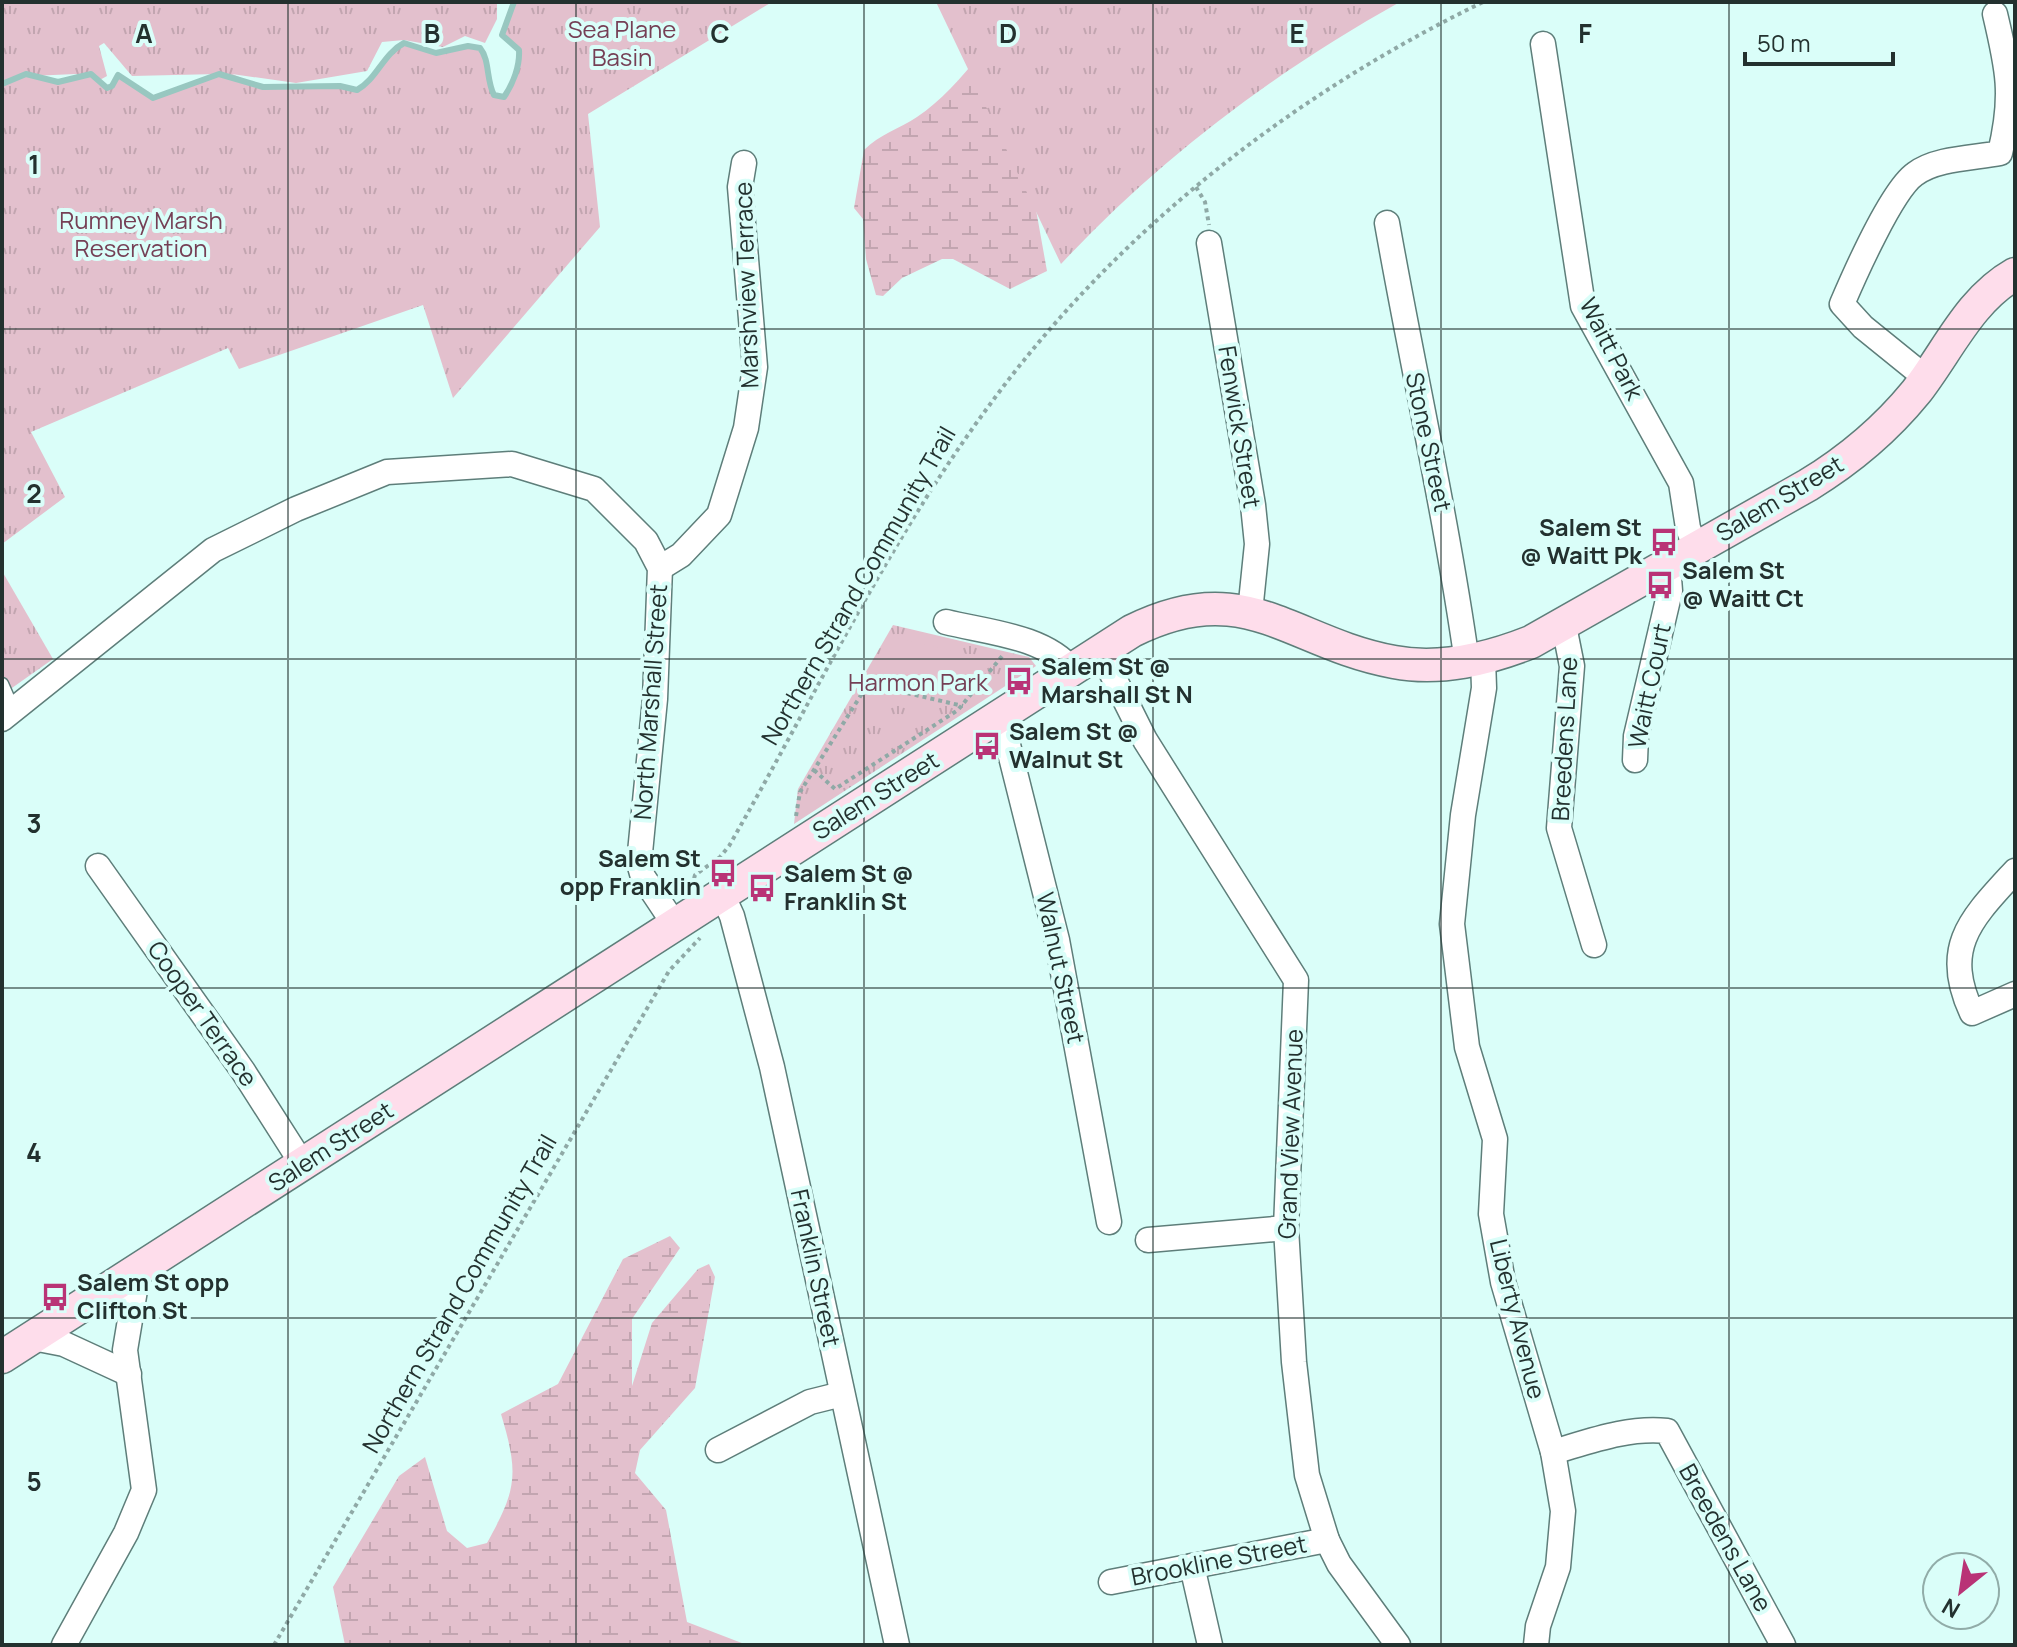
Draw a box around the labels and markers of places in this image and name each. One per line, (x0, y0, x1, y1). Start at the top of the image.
place label: Salem St @ Waitt Pk (1520, 510, 1643, 571)
bus stop icon: Salem St @ Waitt Pk (1649, 527, 1679, 557)
place label: Salem St @ Waitt Ct (1682, 553, 1804, 614)
bus stop icon: Salem St @ Waitt Ct (1645, 570, 1675, 600)
place label: Salem St @ Marshall St N (1041, 649, 1193, 710)
bus stop icon: Salem St @ Marshall St N (1004, 666, 1034, 696)
place label: Salem St @ Walnut St (1009, 714, 1139, 775)
bus stop icon: Salem St @ Walnut St (972, 731, 1002, 761)
place label: Salem St opp Franklin (560, 841, 701, 902)
place label: Salem St @ Franklin St (784, 856, 914, 917)
bus stop icon: Salem St opp Franklin (708, 858, 738, 888)
bus stop icon: Salem St @ Franklin St (747, 873, 777, 903)
place label: Salem St opp Clifton St (77, 1265, 229, 1326)
bus stop icon: Salem St opp Clifton St (40, 1282, 70, 1312)

